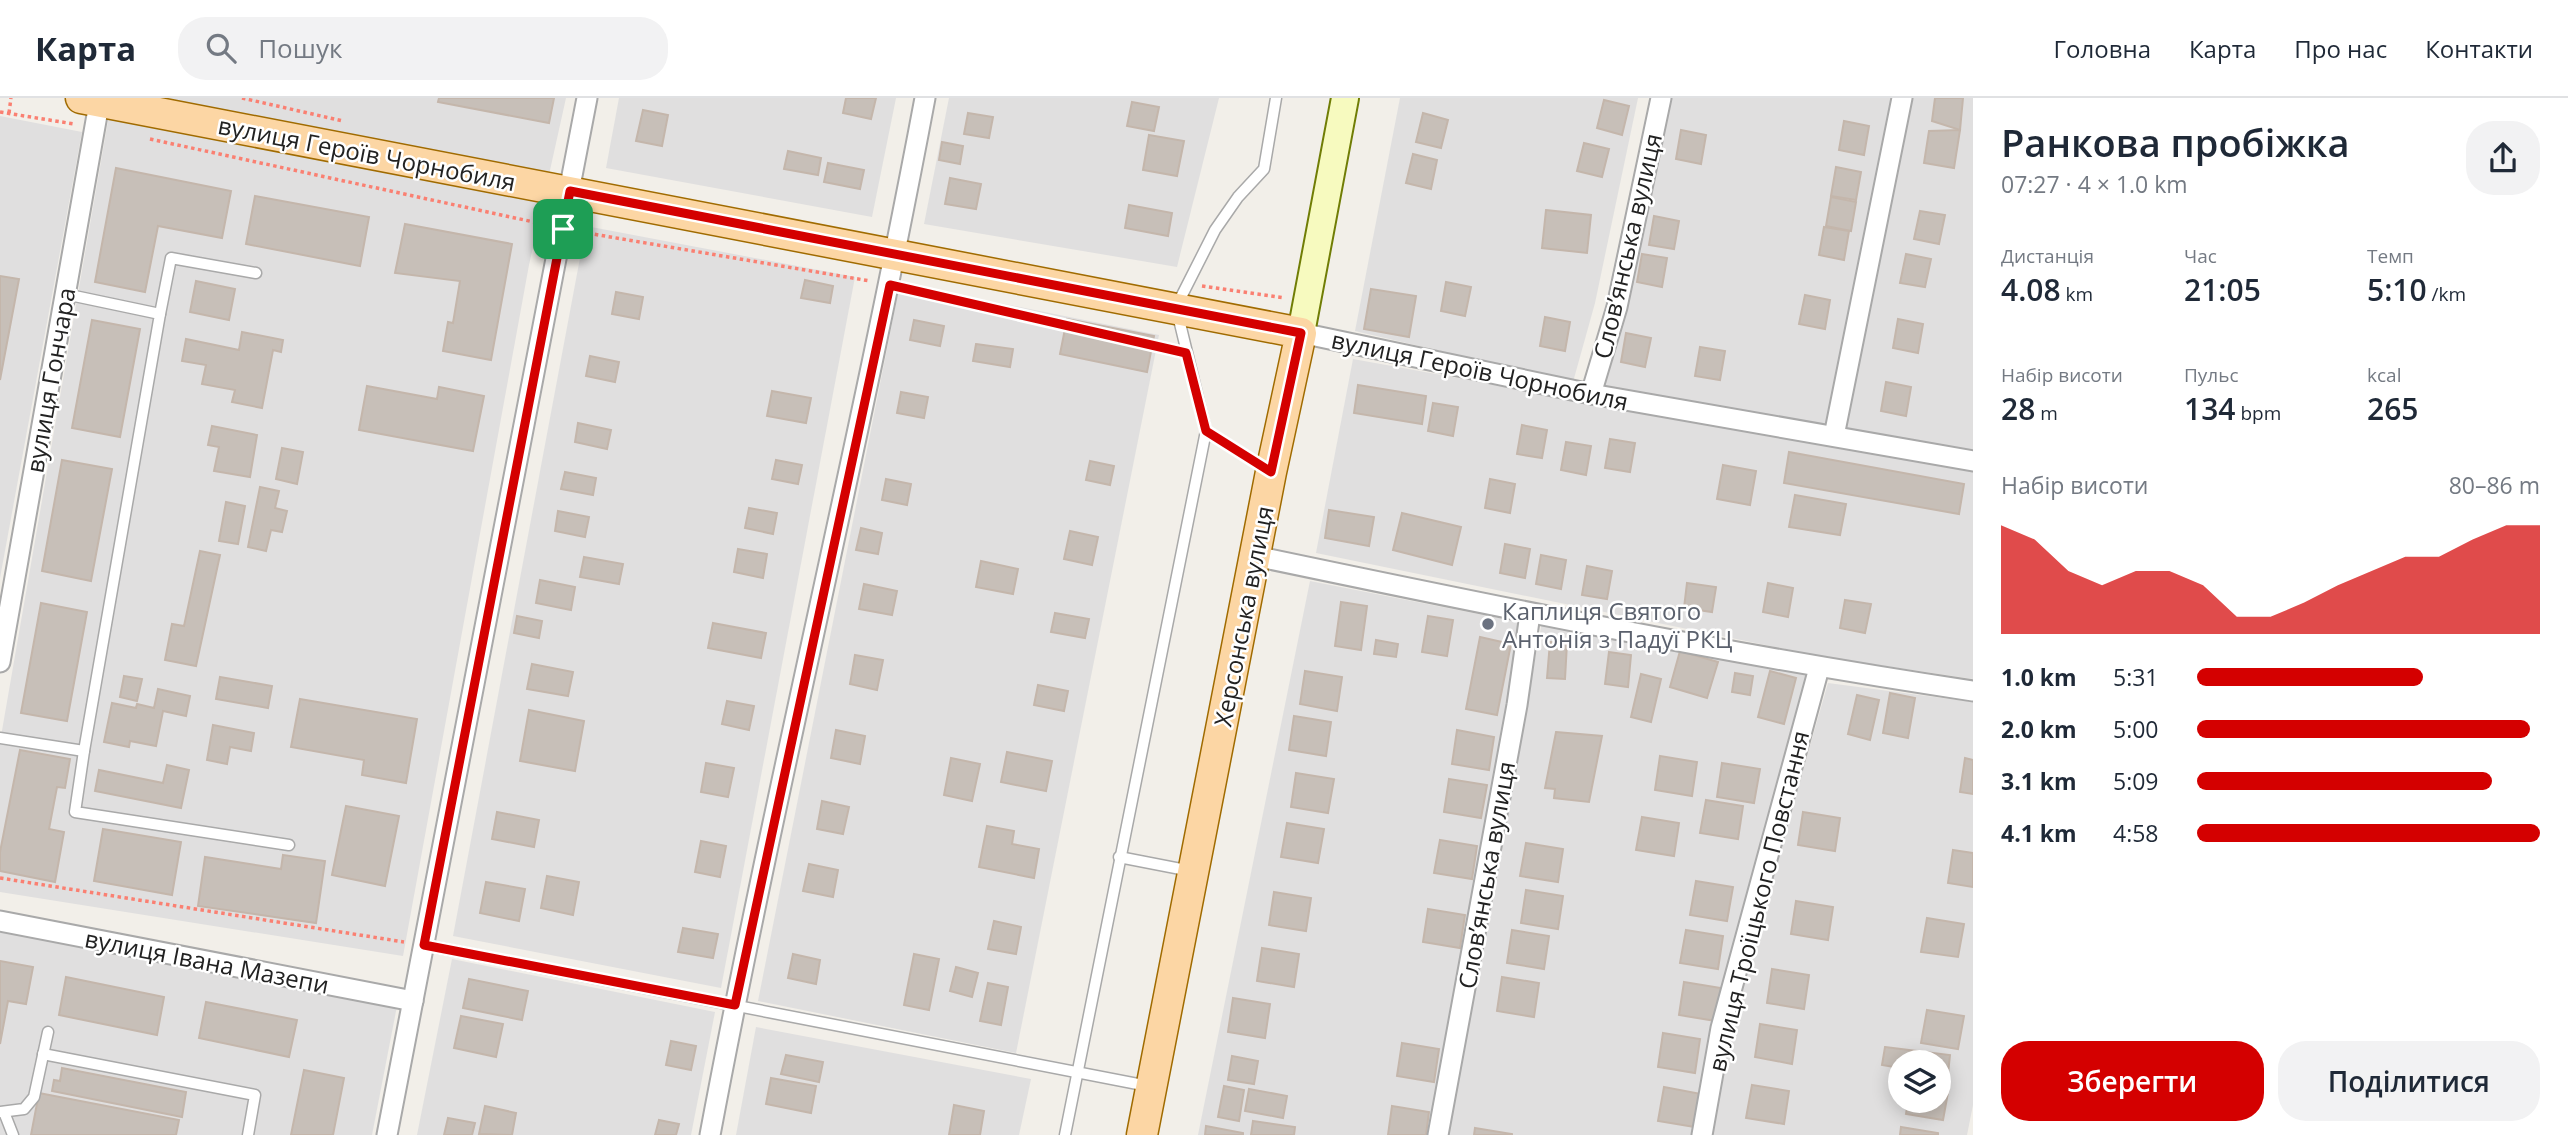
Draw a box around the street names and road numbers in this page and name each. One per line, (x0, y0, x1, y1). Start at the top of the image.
street label: вулиця Героїв Чорнобиля (215, 108, 519, 198)
street label: Словʼянська вулиця (1585, 130, 1669, 362)
street label: вулиця Гончара (17, 285, 83, 475)
street label: вулиця Героїв Чорнобиля (1329, 322, 1631, 418)
street label: Херсонська вулиця (1205, 503, 1281, 729)
street label: вулиця Троїцького Повстання (1700, 727, 1816, 1075)
street label: Словʼянська вулиця (1450, 759, 1522, 991)
street label: вулиця Івана Мазепи (82, 921, 332, 1001)

